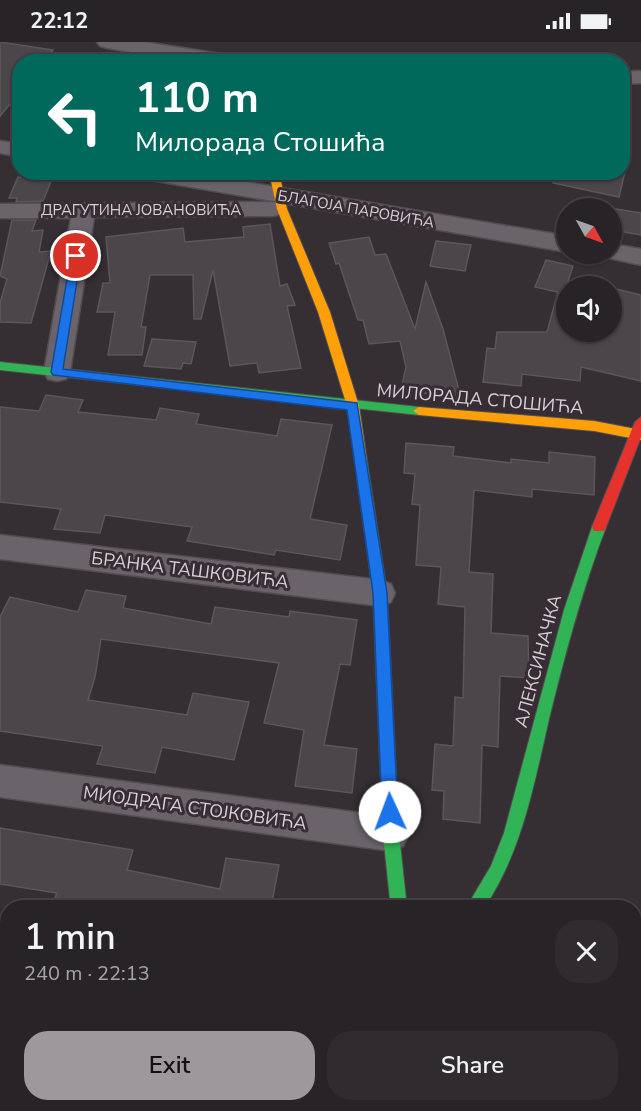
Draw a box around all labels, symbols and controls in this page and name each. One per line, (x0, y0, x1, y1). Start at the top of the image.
text: 22:12 (30, 6, 88, 36)
text: 110 m (135, 70, 259, 127)
icon: left (36, 78, 114, 156)
text: Милорада Стошића (135, 124, 386, 161)
street label: БЛАГОЈА ПАРОВИЋА (276, 185, 436, 233)
north arrow (556, 198, 622, 264)
map controls (556, 198, 622, 342)
street label: ДРАГУТИНА ЈОВАНОВИЋА (41, 200, 241, 220)
pin (50, 230, 101, 281)
icon: arrive (59, 239, 92, 272)
button: sound (556, 276, 622, 342)
street label: МИЛОРАДА СТОШИЋА (376, 378, 584, 420)
street label: БРАНКА ТАШКОВИЋА (90, 546, 290, 594)
street label: АЛЕКСИНАЧКА (509, 592, 567, 730)
street label: МИОДРАГА СТОЈКОВИЋА (82, 780, 308, 836)
position arrow (358, 780, 422, 844)
text: 1 min (24, 913, 116, 962)
button: close (555, 920, 618, 983)
text: 240 m · 22:13 (24, 960, 150, 987)
button: Exit (24, 1031, 315, 1100)
button: Share (327, 1031, 618, 1100)

